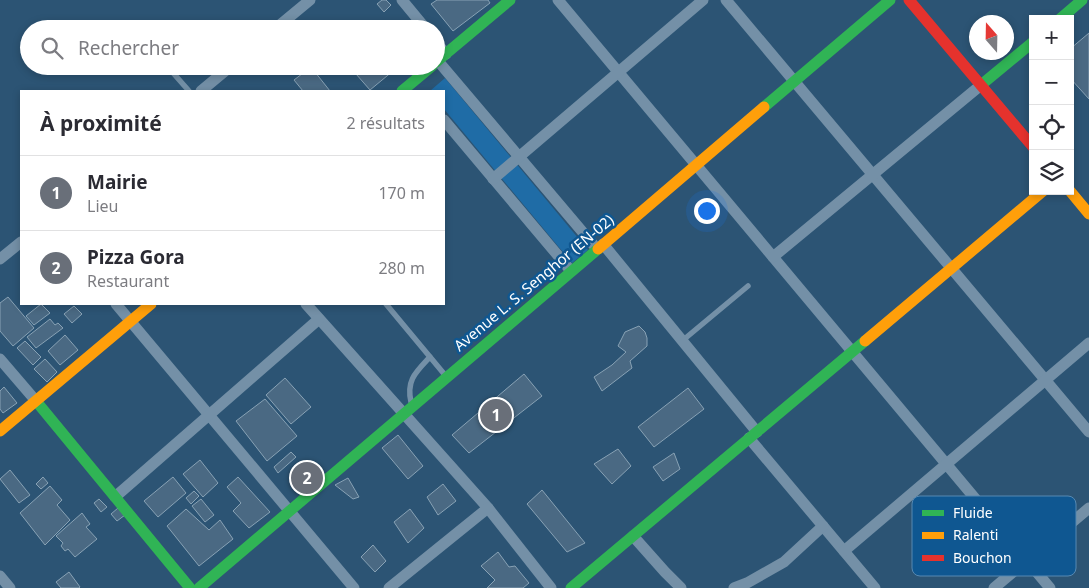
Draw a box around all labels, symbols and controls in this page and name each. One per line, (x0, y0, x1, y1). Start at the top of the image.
north arrow (969, 15, 1014, 60)
map controls (1029, 15, 1074, 195)
button: + (1029, 15, 1074, 60)
search box (20, 20, 445, 75)
icon: search (38, 34, 66, 62)
text: Rechercher (78, 35, 179, 61)
button: − (1029, 60, 1074, 105)
button: locate (1029, 105, 1074, 150)
text: À proximité (40, 109, 162, 137)
text: 2 résultats (347, 112, 425, 134)
button: layers (1029, 150, 1074, 195)
text: Mairie (87, 169, 148, 195)
text: 1 (51, 182, 61, 204)
text: 170 m (378, 182, 425, 204)
text: Lieu (87, 195, 118, 217)
your location (694, 198, 720, 224)
street label: Avenue L. S. Senghor (EN-02) (449, 209, 617, 355)
text: Pizza Gora (87, 244, 185, 270)
text: 2 (51, 257, 61, 279)
text: 280 m (378, 257, 425, 279)
text: Restaurant (87, 270, 169, 292)
pin: 1 (480, 396, 512, 434)
pin: 2 (291, 459, 323, 497)
legend (912, 496, 1076, 576)
text: Fluide (953, 503, 993, 522)
text: Ralenti (953, 525, 998, 544)
text: Bouchon (953, 548, 1012, 567)

